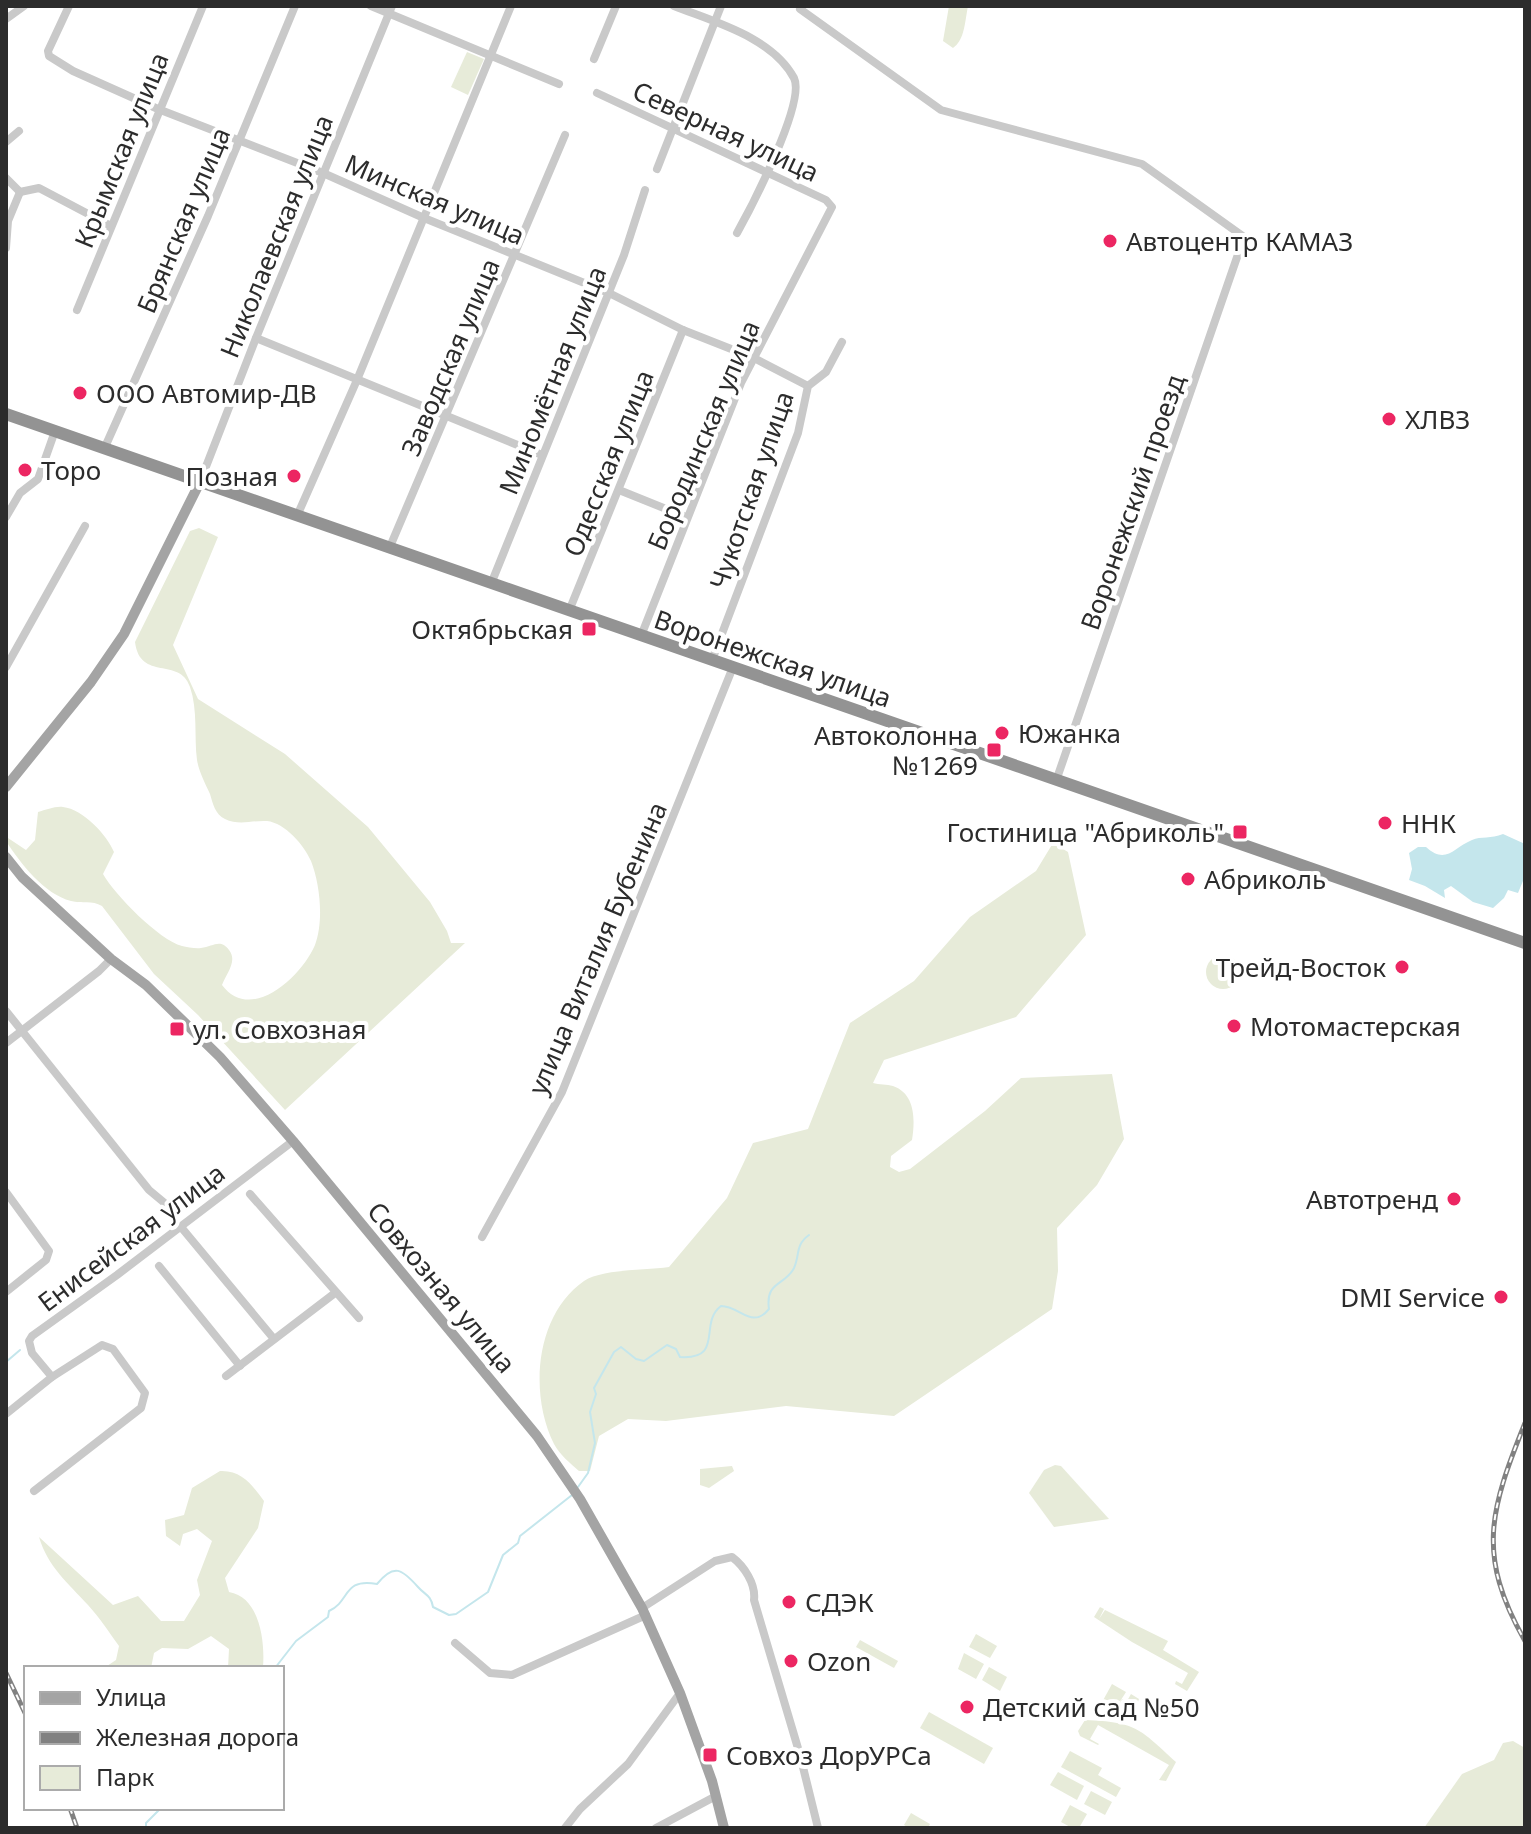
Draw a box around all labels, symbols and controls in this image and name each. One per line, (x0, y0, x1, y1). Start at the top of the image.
street label: Крымская улица (65, 47, 177, 253)
street label: Северная улица (627, 72, 825, 190)
street label: Николаевская улица (211, 109, 341, 363)
street label: Брянская улица (128, 122, 238, 318)
street label: Минская улица (340, 145, 530, 253)
place label: Автоцентр КАМАЗ (1126, 223, 1353, 259)
marker: Автоцентр КАМАЗ (1101, 232, 1119, 250)
street label: Заводская улица (392, 253, 508, 461)
street label: Миномётная улица (490, 261, 614, 499)
street label: Бородинская улица (638, 315, 768, 555)
street label: Одесская улица (554, 364, 662, 562)
street label: Воронежский проезд (1071, 369, 1193, 635)
place label: ООО Автомир-ДВ (96, 375, 317, 411)
marker: ООО Автомир-ДВ (71, 384, 89, 402)
street label: Чукотская улица (700, 386, 802, 594)
place label: ХЛВЗ (1405, 401, 1470, 437)
marker: ХЛВЗ (1380, 410, 1398, 428)
place label: Торо (41, 452, 101, 488)
place label: Позная (185, 458, 278, 494)
marker: Торо (16, 461, 34, 479)
marker: Позная (285, 467, 303, 485)
street label: Воронежская улица (650, 601, 896, 715)
place label: Октябрьская (411, 611, 573, 647)
marker: Октябрьская (580, 620, 598, 638)
place label: Южанка (1018, 715, 1121, 751)
place label: Автоколонна №1269 (814, 717, 978, 783)
marker: Южанка (993, 724, 1011, 742)
marker: Автоколонна №1269 (985, 741, 1003, 759)
street label: улица Виталия Бубенина (519, 796, 675, 1100)
place label: ННК (1401, 805, 1456, 841)
place label: Гостиница "Абриколь" (947, 814, 1224, 850)
marker: ННК (1376, 814, 1394, 832)
marker: Гостиница "Абриколь" (1231, 823, 1249, 841)
place label: Абриколь (1204, 861, 1326, 897)
marker: Абриколь (1179, 870, 1197, 888)
place label: Трейд-Восток (1216, 949, 1386, 985)
marker: Трейд-Восток (1393, 958, 1411, 976)
place label: Мотомастерская (1250, 1008, 1461, 1044)
place label: ул. Совхозная (193, 1011, 366, 1047)
marker: Мотомастерская (1225, 1017, 1243, 1035)
marker: ул. Совхозная (168, 1020, 186, 1038)
street label: Енисейская улица (30, 1155, 232, 1319)
place label: Автотренд (1306, 1181, 1438, 1217)
marker: Автотренд (1445, 1190, 1463, 1208)
street label: Совхозная улица (360, 1194, 524, 1380)
place label: DMI Service (1340, 1279, 1485, 1315)
marker: DMI Service (1492, 1288, 1510, 1306)
place label: СДЭК (805, 1584, 874, 1620)
marker: СДЭК (780, 1593, 798, 1611)
place label: Ozon (807, 1643, 871, 1679)
marker: Ozon (782, 1652, 800, 1670)
legend (24, 1666, 284, 1810)
text: Улица (96, 1680, 167, 1713)
place label: Детский сад №50 (983, 1689, 1200, 1725)
marker: Детский сад №50 (958, 1698, 976, 1716)
text: Железная дорога (96, 1720, 299, 1753)
place label: Совхоз ДорУPCа (726, 1737, 932, 1773)
marker: Совхоз ДорУPCа (701, 1746, 719, 1764)
text: Парк (96, 1760, 155, 1793)

